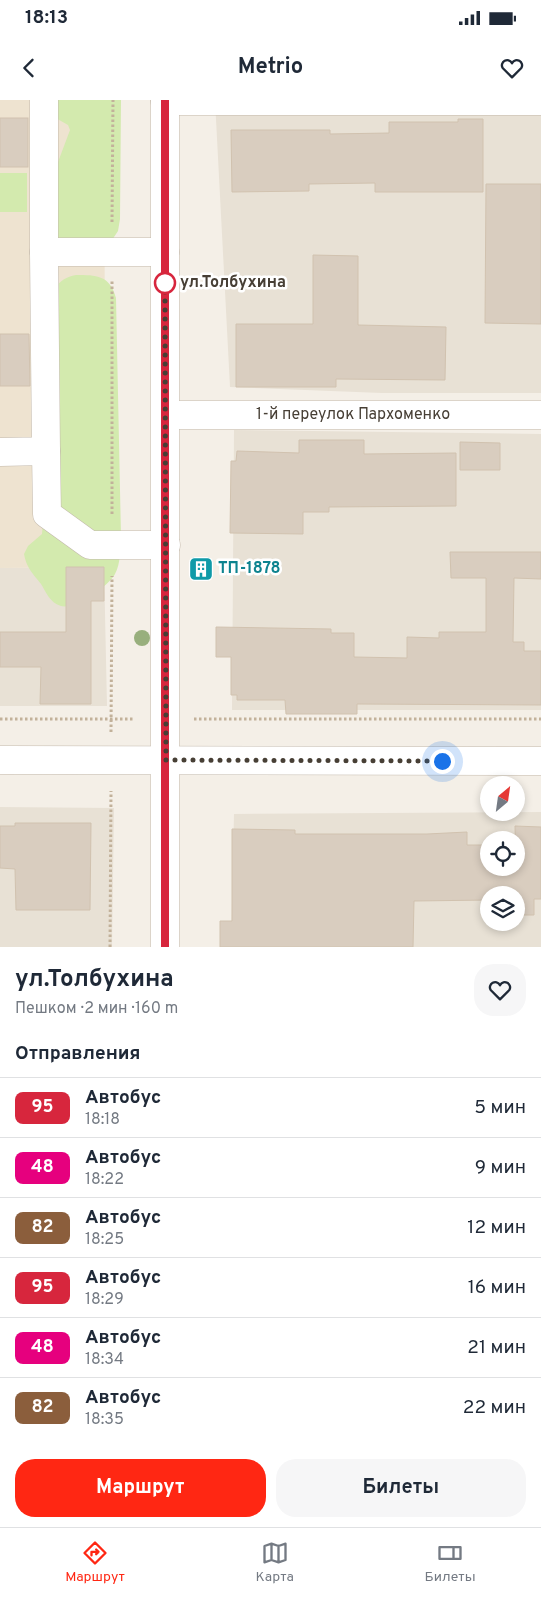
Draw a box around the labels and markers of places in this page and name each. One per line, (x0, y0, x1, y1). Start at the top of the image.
marker: ул.Толбухина (154, 272, 176, 294)
place label: ул.Толбухина (180, 273, 286, 293)
building icon: ТП-1878 (188, 556, 214, 582)
place label: ТП-1878 (218, 559, 281, 579)

